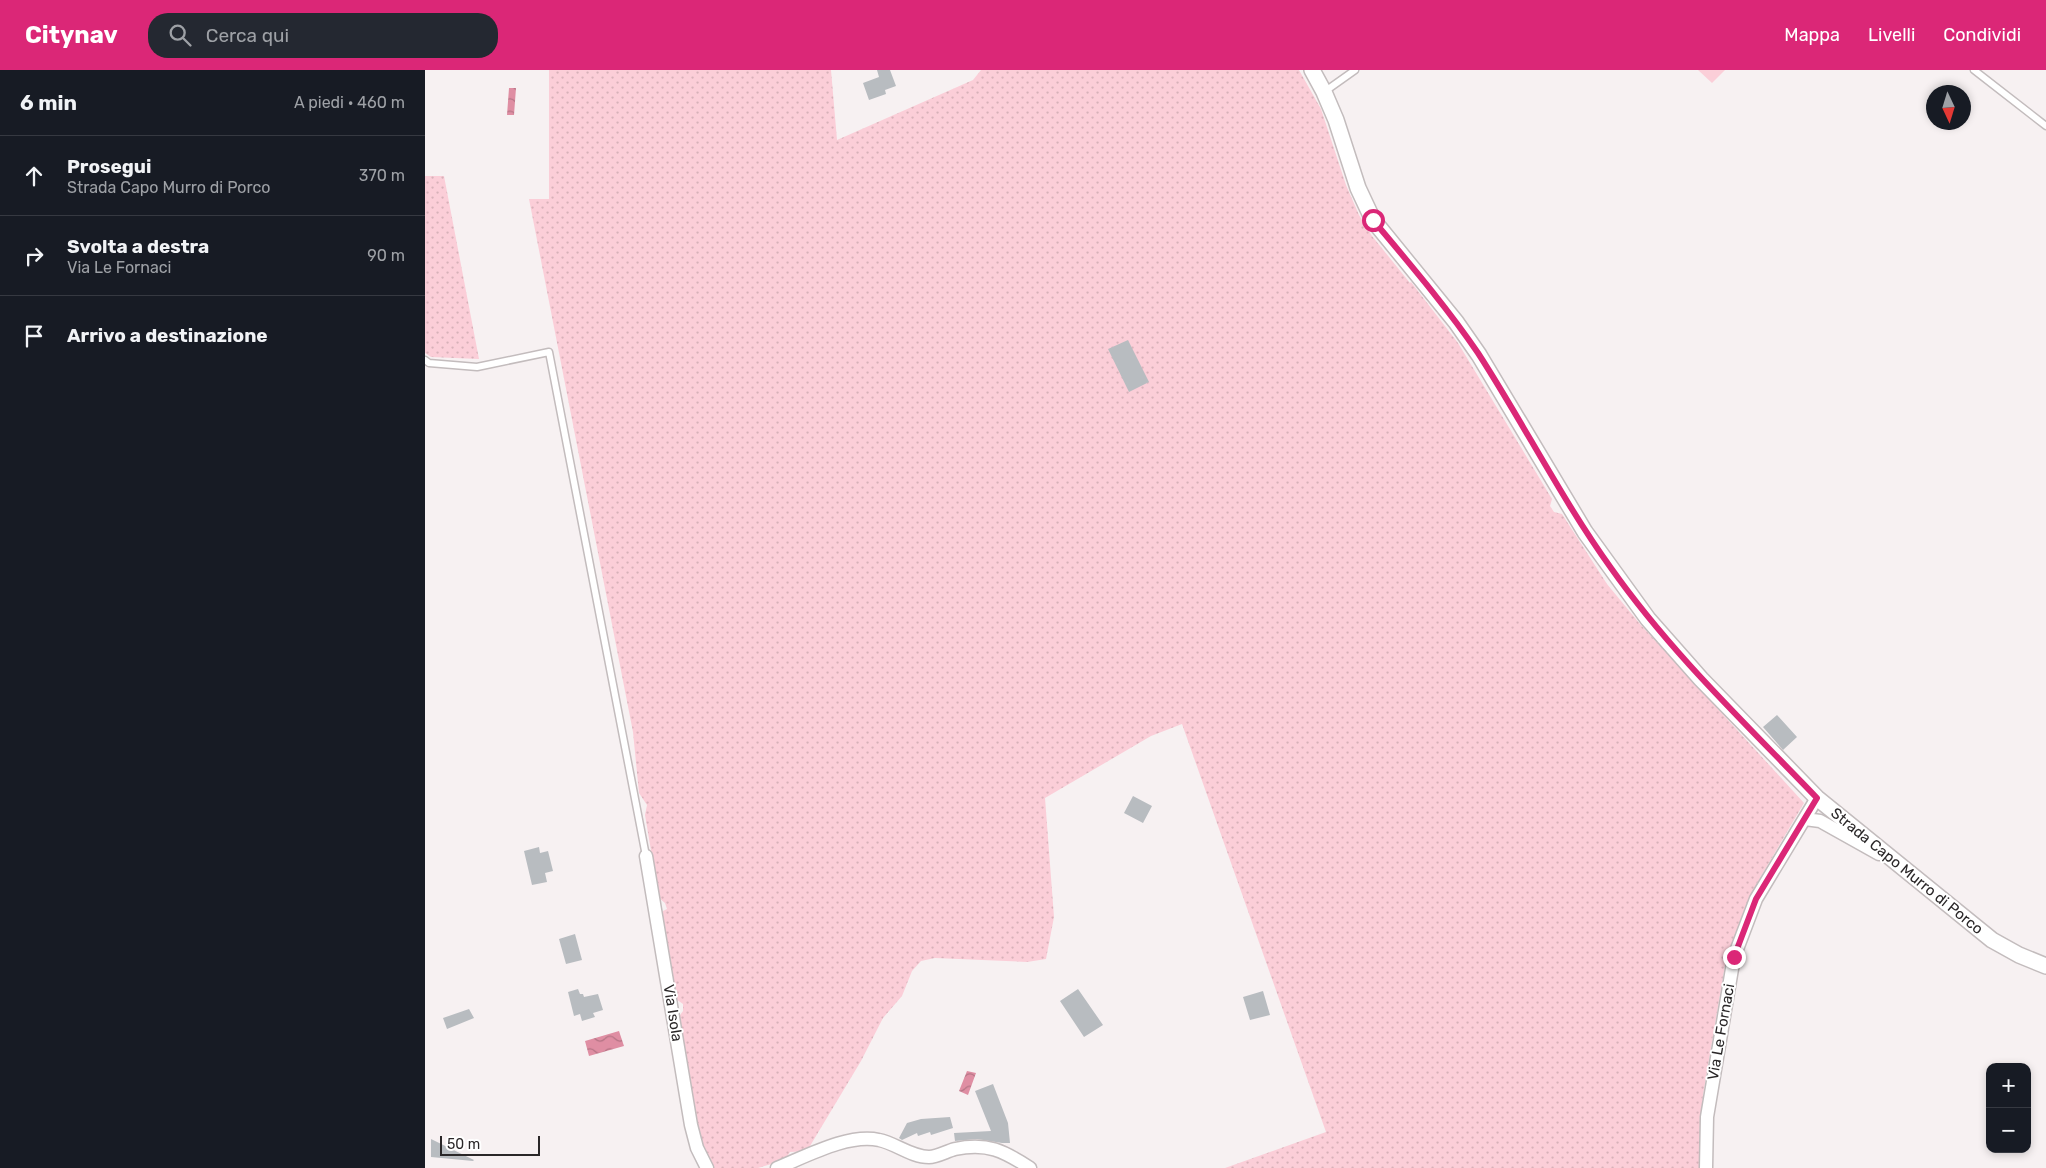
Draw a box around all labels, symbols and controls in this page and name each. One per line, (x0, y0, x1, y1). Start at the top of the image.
search box (148, 13, 498, 58)
text: Citynav (25, 21, 118, 49)
icon: search (166, 21, 194, 49)
text: Cerca qui (206, 24, 289, 47)
text: Mappa (1784, 24, 1840, 46)
text: Livelli (1868, 24, 1915, 46)
text: Condividi (1943, 24, 2021, 46)
north arrow (1926, 85, 1971, 130)
text: 6 min (20, 90, 77, 115)
text: A piedi · 460 m (294, 93, 405, 112)
text: Prosegui (67, 155, 151, 178)
icon: ahead (20, 162, 48, 190)
text: 370 m (359, 166, 405, 185)
text: Strada Capo Murro di Porco (67, 178, 270, 197)
route start (1362, 209, 1385, 232)
text: Svolta a destra (67, 235, 209, 258)
icon: right (20, 242, 48, 270)
text: 90 m (367, 246, 405, 265)
text: Via Le Fornaci (67, 258, 171, 277)
icon: arrive (20, 322, 48, 350)
text: Arrivo a destinazione (67, 324, 268, 347)
street label: Strada Capo Murro di Porco (1827, 804, 1987, 938)
route end (1723, 946, 1746, 969)
street label: Via Le Fornaci (1704, 982, 1738, 1082)
street label: Via Isola (660, 983, 686, 1043)
map controls (1986, 1063, 2031, 1153)
button: + (1986, 1063, 2031, 1108)
button: − (1986, 1108, 2031, 1153)
scale bar (440, 1133, 540, 1156)
text: 50 m (447, 1136, 480, 1153)

